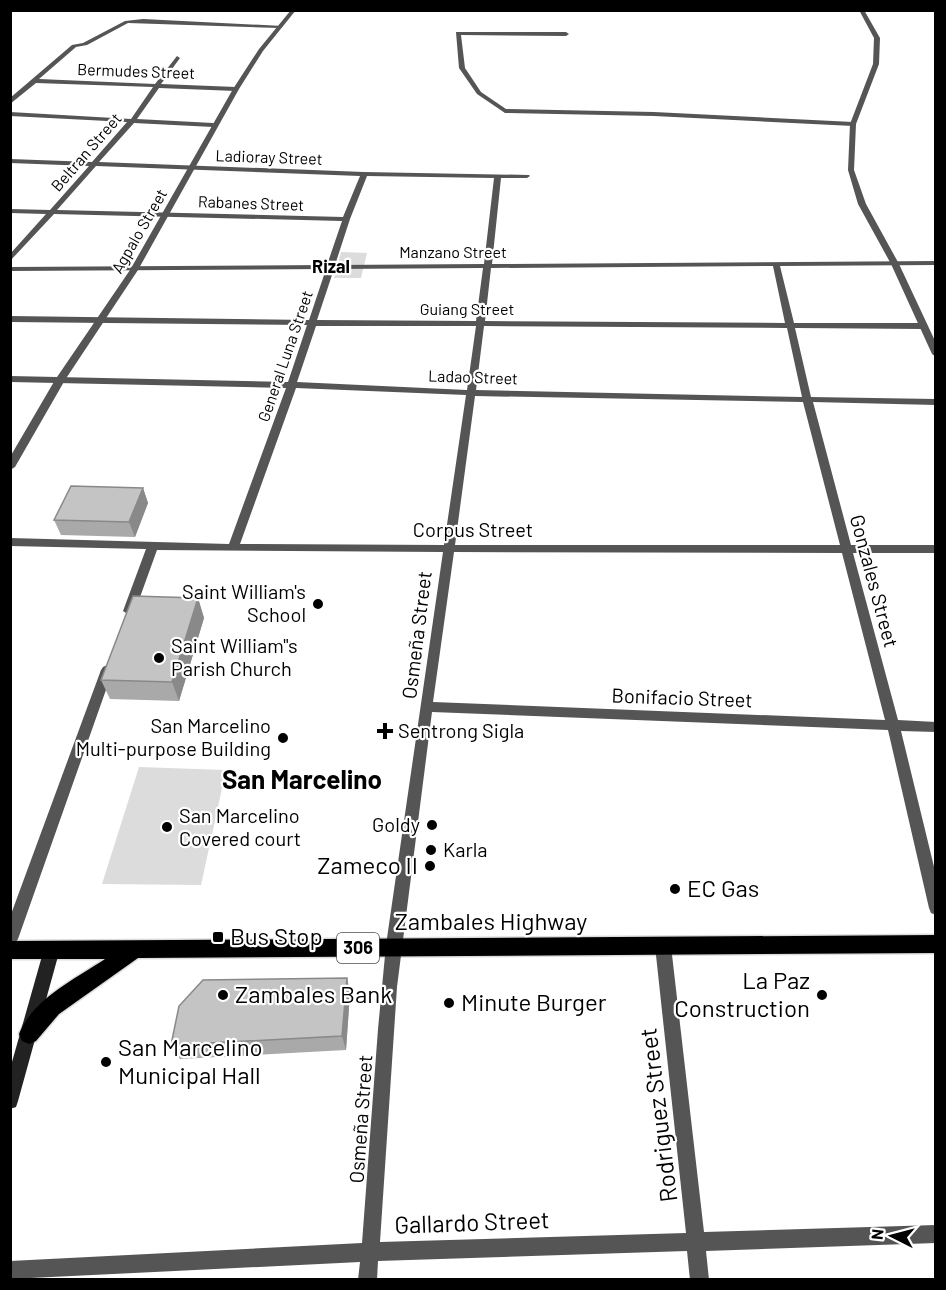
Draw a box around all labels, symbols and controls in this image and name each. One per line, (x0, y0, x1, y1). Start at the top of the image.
street label: Bermudes Street (77, 59, 195, 82)
street label: Beltran Street (46, 109, 125, 195)
street label: Ladioray Street (215, 145, 323, 168)
street label: Agpalo Street (107, 185, 170, 276)
street label: Rabanes Street (198, 191, 304, 214)
street label: Manzano Street (399, 242, 507, 261)
district label: Rizal (312, 255, 350, 277)
street label: General Luna Street (253, 288, 316, 424)
street label: Guiang Street (420, 299, 514, 318)
street label: Ladao Street (428, 365, 518, 388)
street label: Gonzales Street (846, 512, 904, 650)
street label: Corpus Street (413, 517, 533, 541)
street label: Osmeña Street (396, 570, 436, 700)
place label: Saint William's School (182, 579, 306, 626)
marker: Saint William's School (311, 597, 325, 611)
place label: Saint William"s Parish Church (171, 633, 298, 680)
marker: Saint William"s Parish Church (152, 651, 166, 665)
street label: Bonifacio Street (611, 683, 753, 711)
place label: San Marcelino Multi-purpose Building (76, 713, 271, 760)
place label: Sentrong Sigla (398, 718, 524, 742)
marker: Sentrong Sigla (376, 722, 394, 740)
marker: San Marcelino Multi-purpose Building (276, 731, 290, 745)
district label: San Marcelino (222, 763, 382, 794)
place label: San Marcelino Covered court (179, 803, 301, 850)
place label: Goldy (372, 812, 420, 836)
marker: Goldy (425, 818, 439, 832)
marker: San Marcelino Covered court (160, 820, 174, 834)
place label: Karla (443, 837, 488, 861)
marker: Karla (424, 843, 438, 857)
place label: Zameco II (317, 850, 418, 879)
marker: Zameco II (423, 859, 437, 873)
place label: EC Gas (687, 873, 759, 902)
marker: EC Gas (668, 882, 682, 896)
street label: Zambales Highway (395, 906, 587, 935)
place label: Bus Stop (230, 921, 323, 950)
marker: Bus Stop (211, 930, 225, 944)
road number: 306 (337, 933, 379, 963)
place label: La Paz Construction (674, 965, 810, 1022)
place label: Zambales Bank (235, 979, 392, 1008)
place label: Minute Burger (461, 987, 607, 1016)
marker: Zambales Bank (216, 988, 230, 1002)
marker: La Paz Construction (815, 988, 829, 1002)
marker: Minute Burger (442, 996, 456, 1010)
street label: Rodriguez Street (632, 1026, 683, 1204)
place label: San Marcelino Municipal Hall (118, 1032, 263, 1089)
street label: Osmeña Street (344, 1054, 376, 1184)
marker: San Marcelino Municipal Hall (99, 1055, 113, 1069)
street label: Gallardo Street (394, 1204, 550, 1239)
north arrow (862, 1206, 922, 1266)
text: N (867, 1228, 887, 1241)

